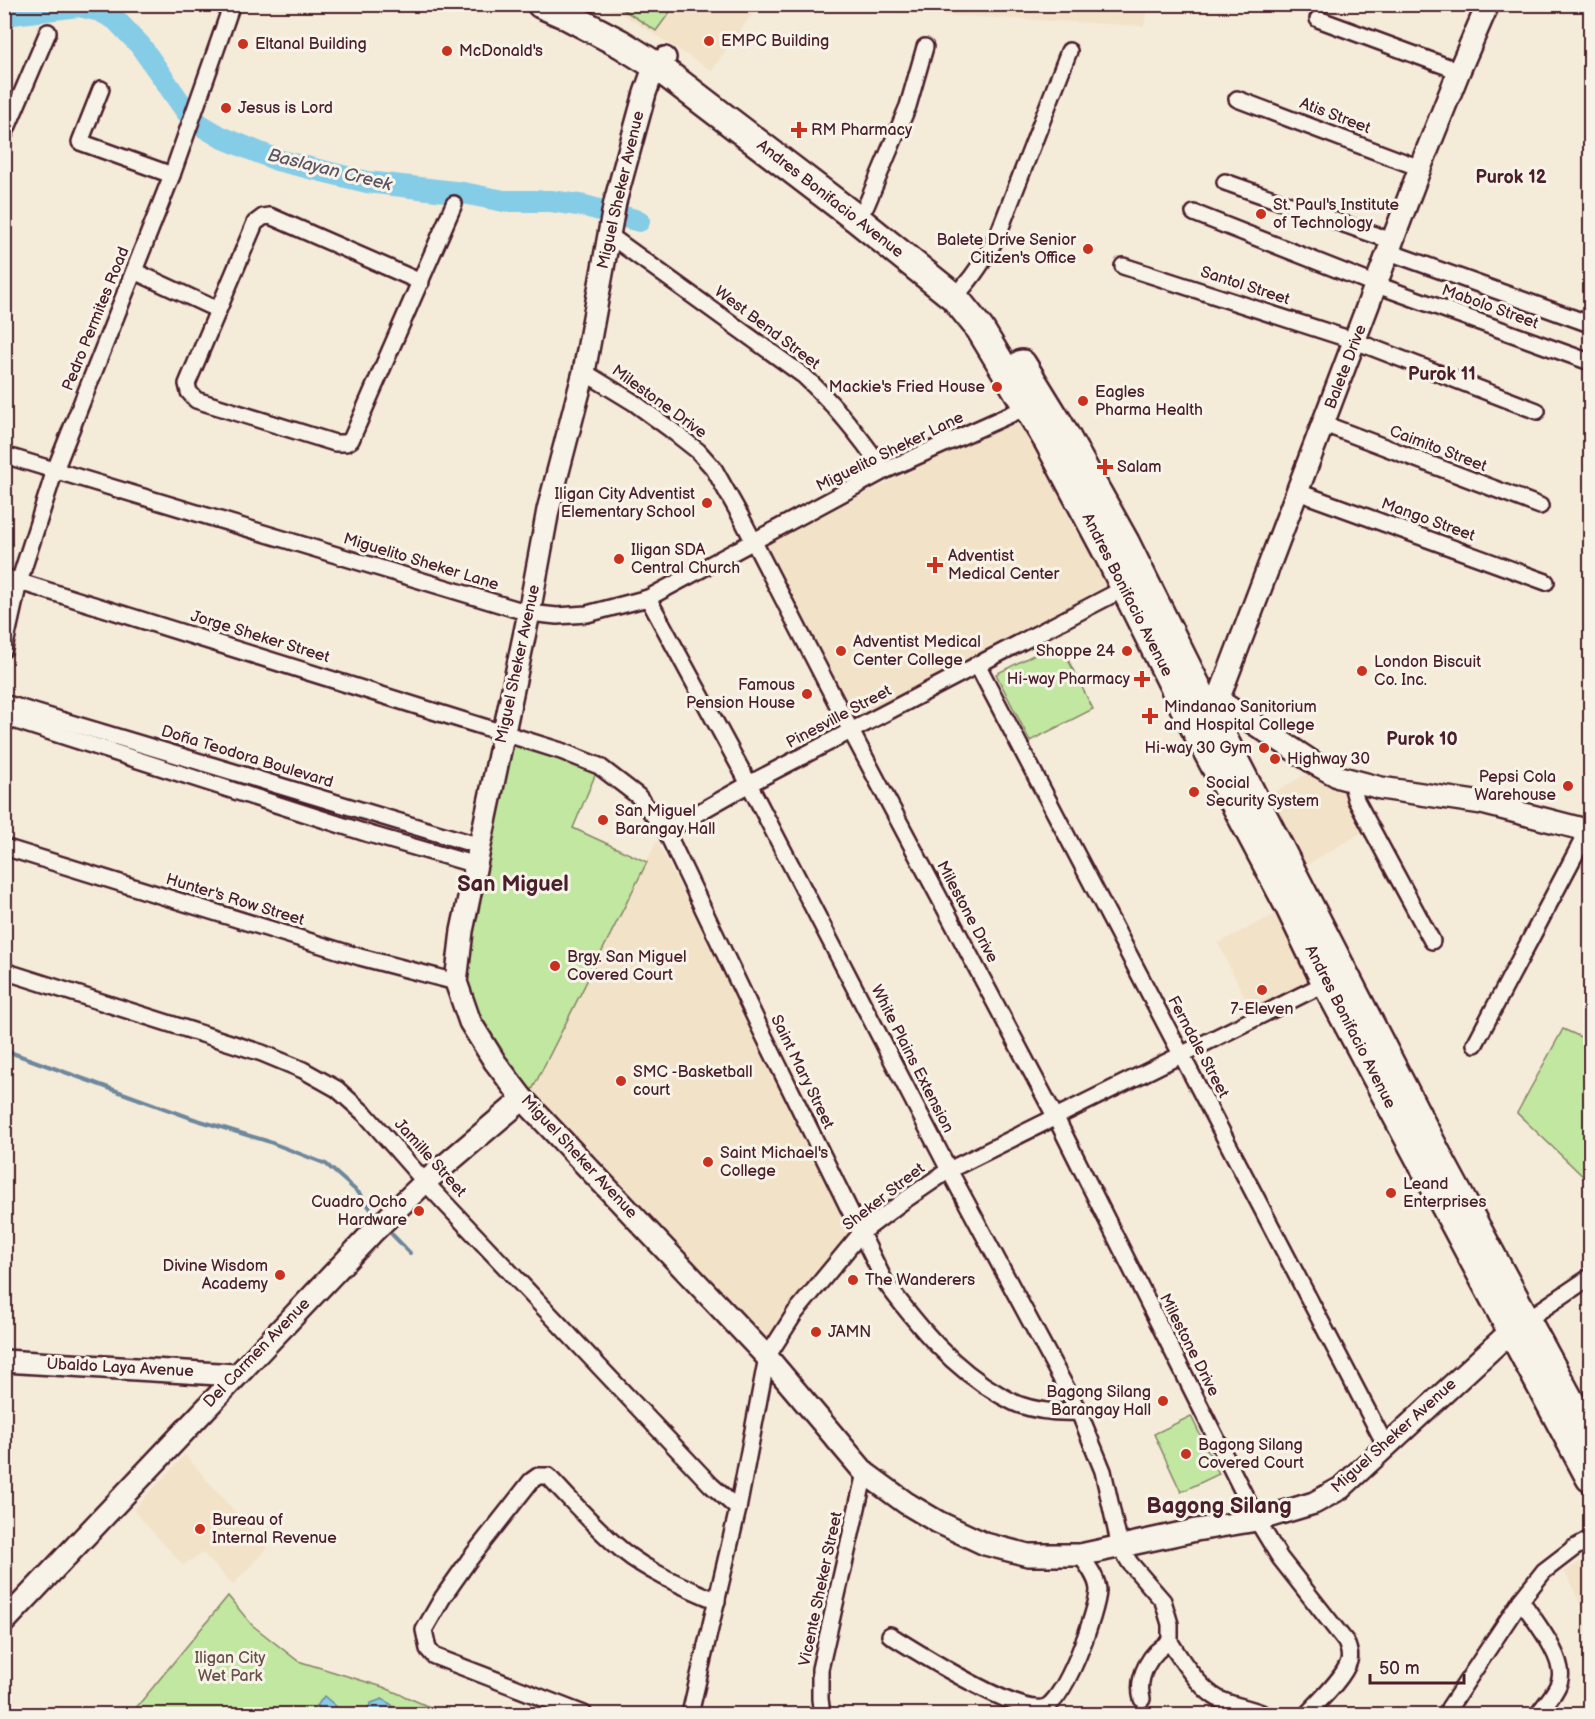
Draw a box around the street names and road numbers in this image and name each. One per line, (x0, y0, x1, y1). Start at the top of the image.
street label: Atis Street (1297, 94, 1373, 138)
street label: Miguel Sheker Avenue (594, 109, 649, 271)
street label: Andres Bonifacio Avenue (753, 136, 907, 262)
street label: Pedro Permites Road (58, 244, 134, 394)
street label: Santol Street (1198, 263, 1292, 309)
street label: Mabolo Street (1439, 281, 1541, 333)
street label: West Bend Street (711, 282, 823, 374)
street label: Balete Drive (1321, 322, 1371, 412)
street label: Milestone Drive (608, 361, 710, 443)
street label: Miguelito Sheker Lane (813, 408, 967, 496)
street label: Caimito Street (1387, 422, 1489, 476)
street label: Mango Street (1379, 494, 1477, 546)
street label: Andres Bonifacio Avenue (1078, 510, 1177, 680)
street label: Miguelito Sheker Lane (341, 529, 501, 595)
street label: Miguel Sheker Avenue (492, 582, 544, 745)
street label: Jorge Sheker Street (188, 607, 332, 667)
street label: Pinesville Street (783, 681, 895, 753)
street label: Doña Teodora Boulevard (159, 722, 335, 792)
street label: Milestone Drive (932, 858, 1002, 967)
street label: Hunter's Row Street (164, 870, 307, 930)
street label: Andres Bonifacio Avenue (1301, 942, 1400, 1112)
street label: White Plains Extension (866, 982, 958, 1136)
street label: Ferndale Street (1163, 993, 1233, 1101)
street label: Saint Mary Street (766, 1012, 838, 1132)
street label: Miguel Sheker Avenue (517, 1091, 641, 1223)
street label: Jamille Street (390, 1115, 470, 1201)
street label: Sheker Street (839, 1159, 929, 1235)
street label: Milestone Drive (1155, 1291, 1223, 1400)
street label: Del Carmen Avenue (200, 1294, 314, 1412)
street label: Ubaldo Laya Avenue (46, 1355, 195, 1381)
street label: Miguel Sheker Avenue (1328, 1375, 1461, 1497)
street label: Vicente Sheker Street (795, 1510, 847, 1668)

